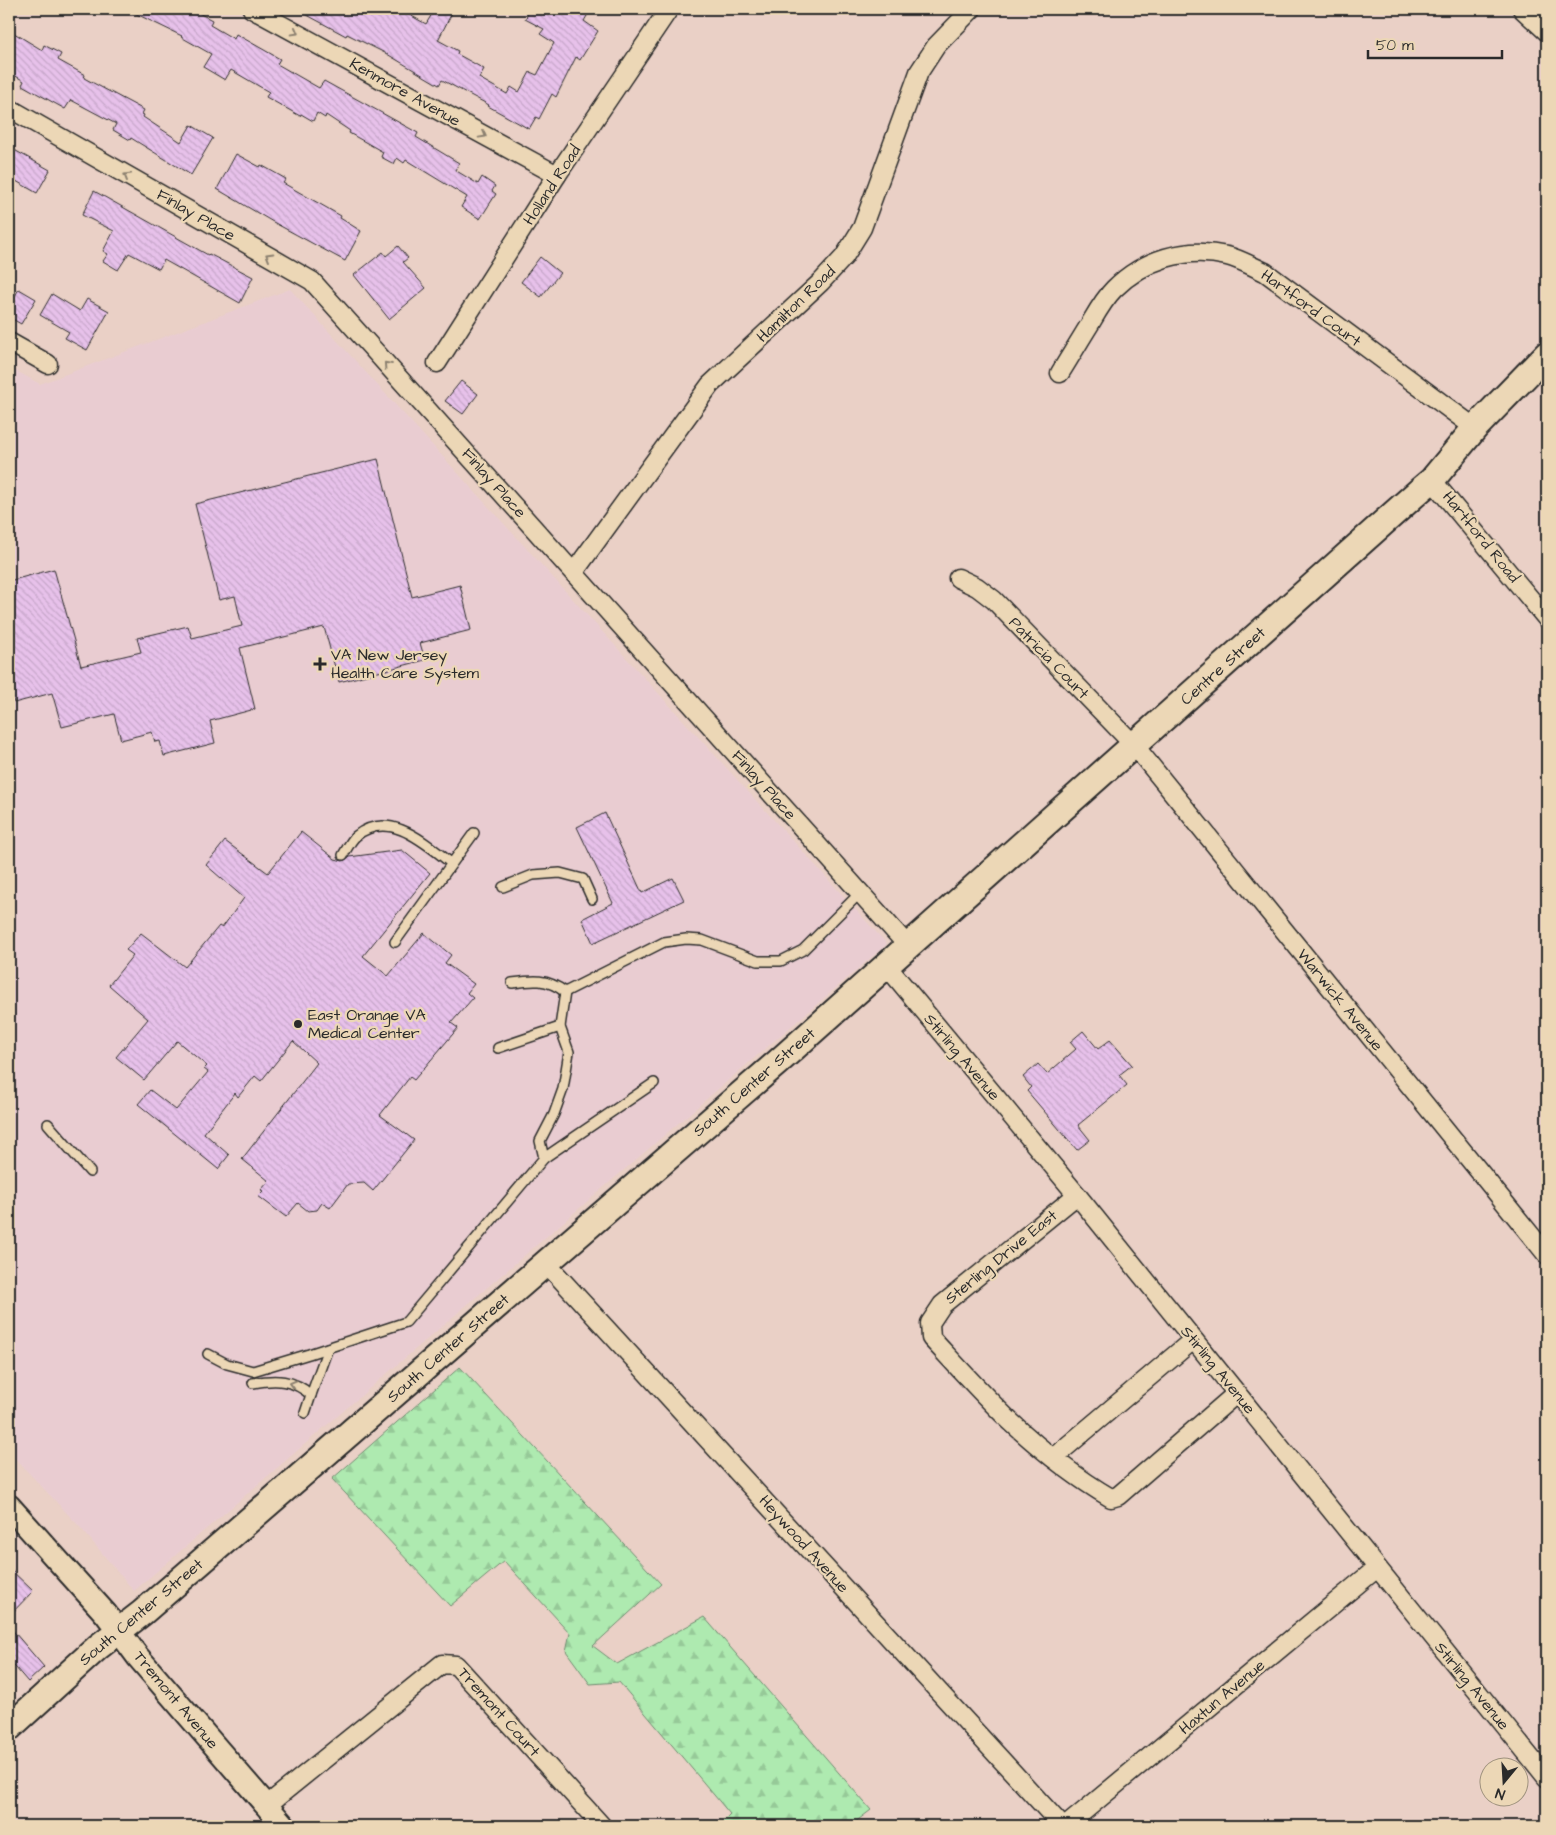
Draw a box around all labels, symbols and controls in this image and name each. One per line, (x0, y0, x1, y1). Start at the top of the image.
one-way arrow (289, 26, 298, 36)
scale bar (1368, 28, 1502, 60)
text: 50 m (1376, 35, 1414, 56)
street label: Kenmore Avenue (346, 52, 465, 132)
one-way arrow (478, 129, 487, 139)
street label: Holland Road (518, 141, 586, 229)
one-way arrow (124, 172, 133, 182)
street label: Finlay Place (152, 184, 239, 247)
one-way arrow (265, 253, 274, 263)
street label: Hamilton Road (752, 261, 840, 347)
street label: Hartford Court (1256, 264, 1366, 352)
one-way arrow (384, 361, 393, 370)
street label: Finlay Place (456, 443, 532, 524)
street label: Hartford Road (1437, 487, 1525, 587)
street label: Patricia Court (1004, 612, 1094, 704)
street label: Centre Street (1176, 621, 1271, 710)
place label: VA New Jersey Health Care System (331, 644, 479, 685)
marker: VA New Jersey Health Care System (313, 657, 327, 671)
street label: Finlay Place (726, 745, 802, 826)
street label: Warwick Avenue (1292, 944, 1388, 1056)
place label: East Orange VA Medical Center (308, 1004, 426, 1044)
street label: Stirling Avenue (918, 1009, 1005, 1106)
marker: East Orange VA Medical Center (292, 1018, 304, 1030)
street label: South Center Street (688, 1022, 820, 1141)
street label: Sterling Drive East (940, 1204, 1063, 1310)
street label: South Center Street (382, 1288, 514, 1407)
street label: Stirling Avenue (1175, 1321, 1261, 1420)
one-way arrow (289, 1379, 297, 1390)
street label: Heywood Avenue (753, 1490, 854, 1599)
street label: South Center Street (74, 1553, 208, 1671)
street label: Stirling Avenue (1429, 1637, 1515, 1736)
street label: Tremont Avenue (128, 1646, 224, 1754)
street label: Haxtun Avenue (1174, 1654, 1270, 1740)
street label: Tremont Court (453, 1662, 546, 1762)
north arrow (1478, 1758, 1528, 1808)
text: N (1493, 1782, 1508, 1804)

